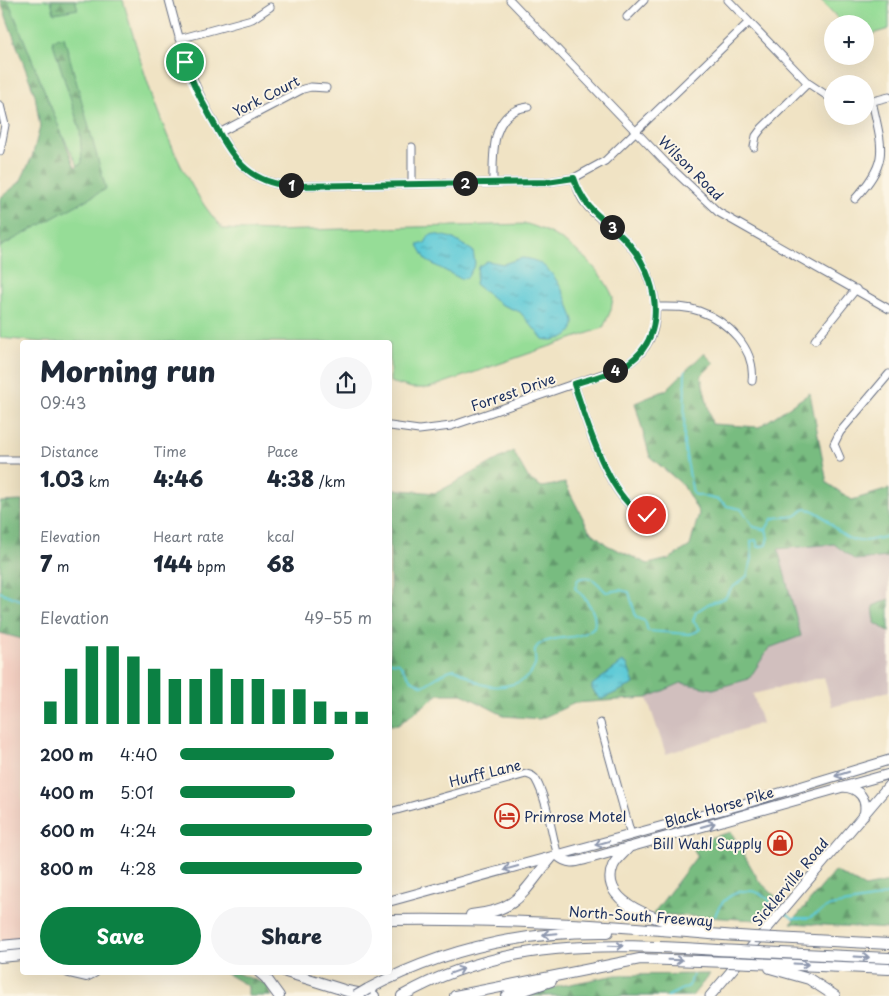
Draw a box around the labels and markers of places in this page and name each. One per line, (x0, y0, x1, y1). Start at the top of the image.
pin (164, 41, 206, 83)
pin: 2 (452, 170, 478, 196)
pin: 1 (278, 172, 304, 198)
pin: 3 (600, 214, 624, 240)
pin: 4 (602, 358, 628, 382)
pin (626, 494, 668, 536)
hotel icon: Primrose Motel (494, 803, 520, 829)
place label: Primrose Motel (524, 806, 626, 827)
shop icon: Bill Wahl Supply (767, 830, 793, 856)
place label: Bill Wahl Supply (652, 833, 762, 854)

